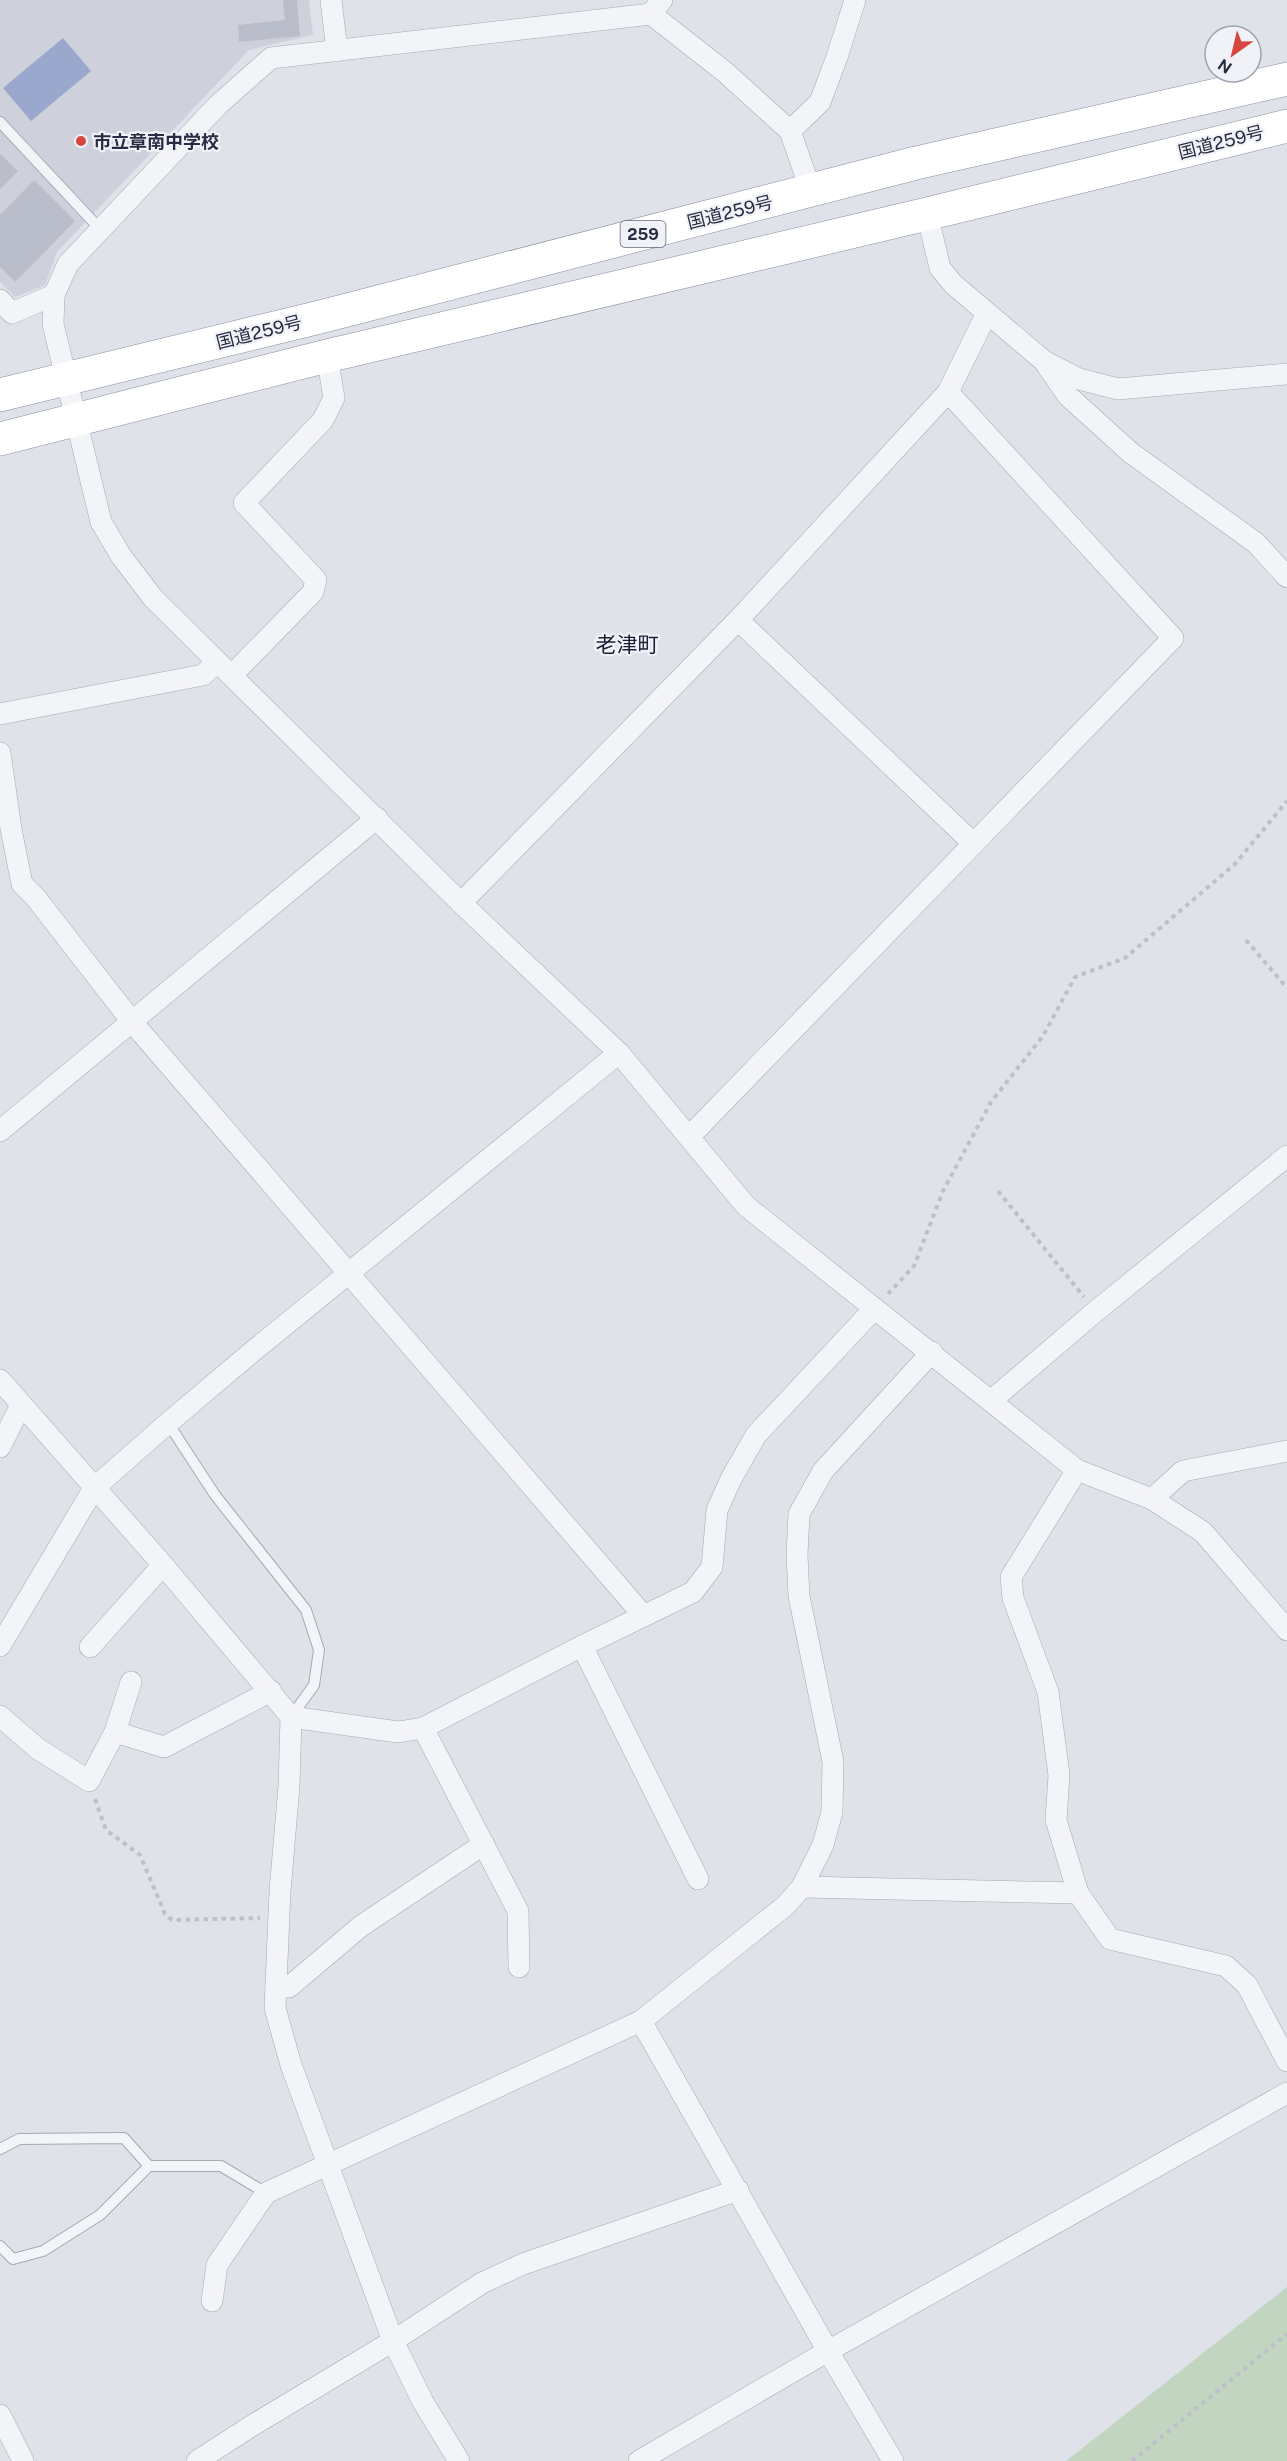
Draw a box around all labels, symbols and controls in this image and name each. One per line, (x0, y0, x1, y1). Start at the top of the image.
north arrow (1203, 24, 1263, 84)
text: N (1214, 55, 1235, 77)
street label: 国道259号 (1176, 121, 1266, 163)
place label: 市立章南中学校 (93, 131, 219, 152)
marker: 市立章南中学校 (74, 134, 88, 148)
street label: 国道259号 (685, 191, 775, 233)
road number: 259 (620, 221, 666, 247)
street label: 国道259号 (214, 311, 304, 353)
district label: 老津町 (596, 632, 659, 657)

